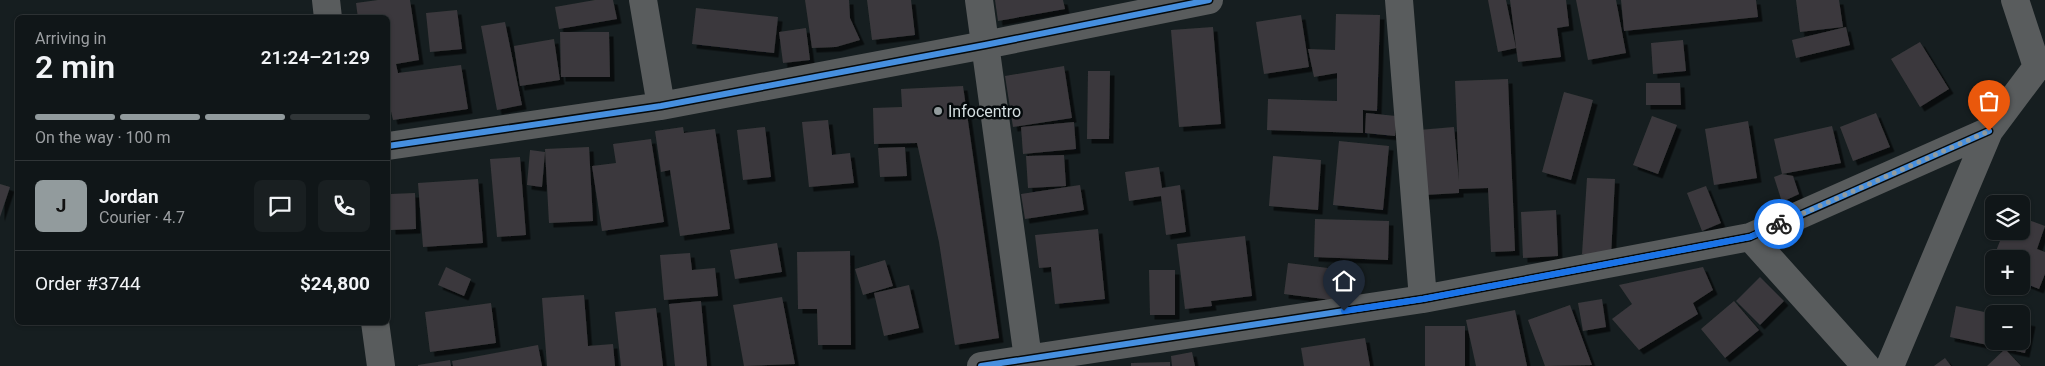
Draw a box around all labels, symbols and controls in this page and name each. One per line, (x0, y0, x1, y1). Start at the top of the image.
text: Arriving in (35, 29, 106, 48)
text: 21:24–21:29 (261, 46, 370, 69)
text: 2 min (35, 48, 115, 86)
pin (1968, 80, 2010, 131)
icon: bag (1975, 87, 2003, 115)
place label: Infocentro (948, 102, 1021, 121)
marker: Infocentro (932, 105, 944, 117)
text: On the way · 100 m (35, 128, 171, 147)
button: chat (254, 180, 306, 232)
button: phone (318, 180, 370, 232)
text: Jordan (99, 185, 159, 208)
text: J (56, 194, 66, 217)
map controls (1985, 195, 2030, 350)
button: layers (1985, 195, 2030, 240)
courier (1754, 199, 1804, 249)
text: Courier · 4.7 (99, 208, 185, 227)
icon: bike (1765, 210, 1793, 238)
button: + (1985, 250, 2030, 295)
pin (1323, 260, 1365, 311)
icon: home (1330, 267, 1358, 295)
text: Order #3744 (35, 272, 141, 295)
text: $24,800 (300, 272, 370, 295)
button: − (1985, 305, 2030, 350)

